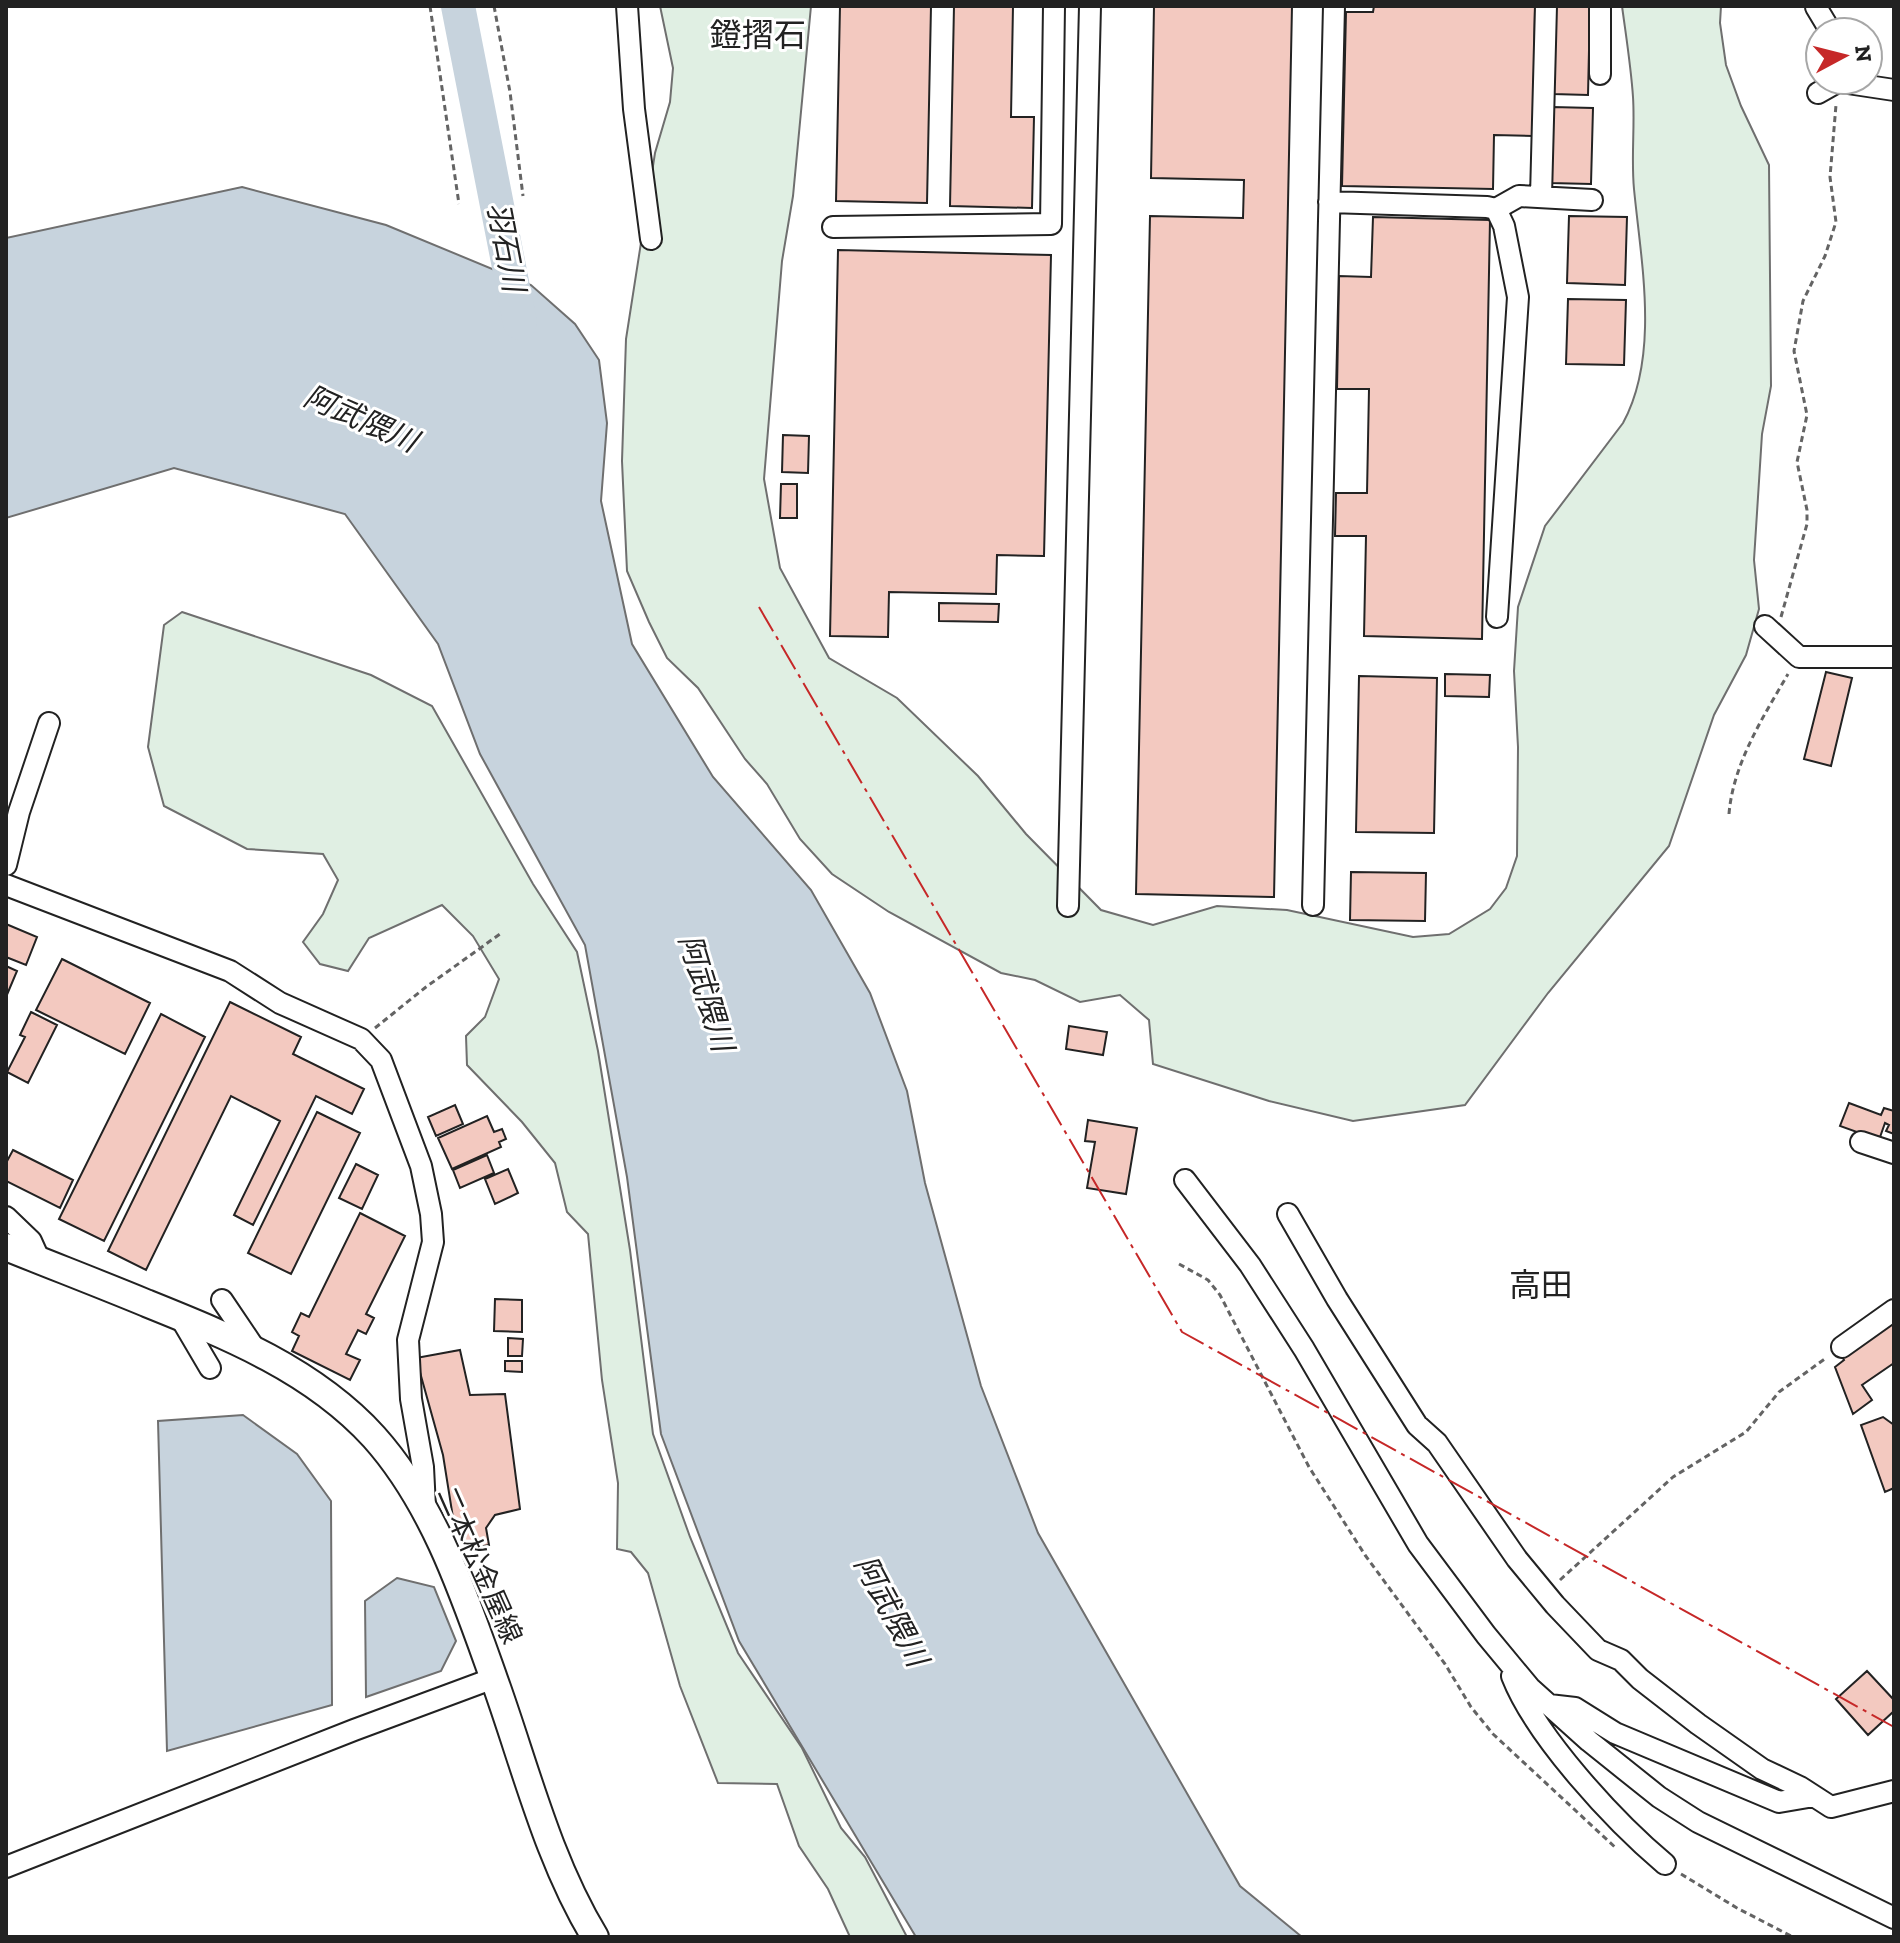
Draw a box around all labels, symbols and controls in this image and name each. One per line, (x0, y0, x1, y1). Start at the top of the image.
district label: 鐙摺石 (710, 16, 806, 54)
north arrow (1804, 16, 1884, 96)
text: N (1849, 44, 1878, 64)
water label: 羽石川 (480, 199, 533, 298)
water label: 阿武隈川 (299, 378, 426, 461)
water label: 阿武隈川 (671, 930, 742, 1059)
district label: 高田 (1509, 1266, 1573, 1304)
street label: 二本松金屋線 (430, 1482, 529, 1649)
water label: 阿武隈川 (847, 1550, 936, 1675)

